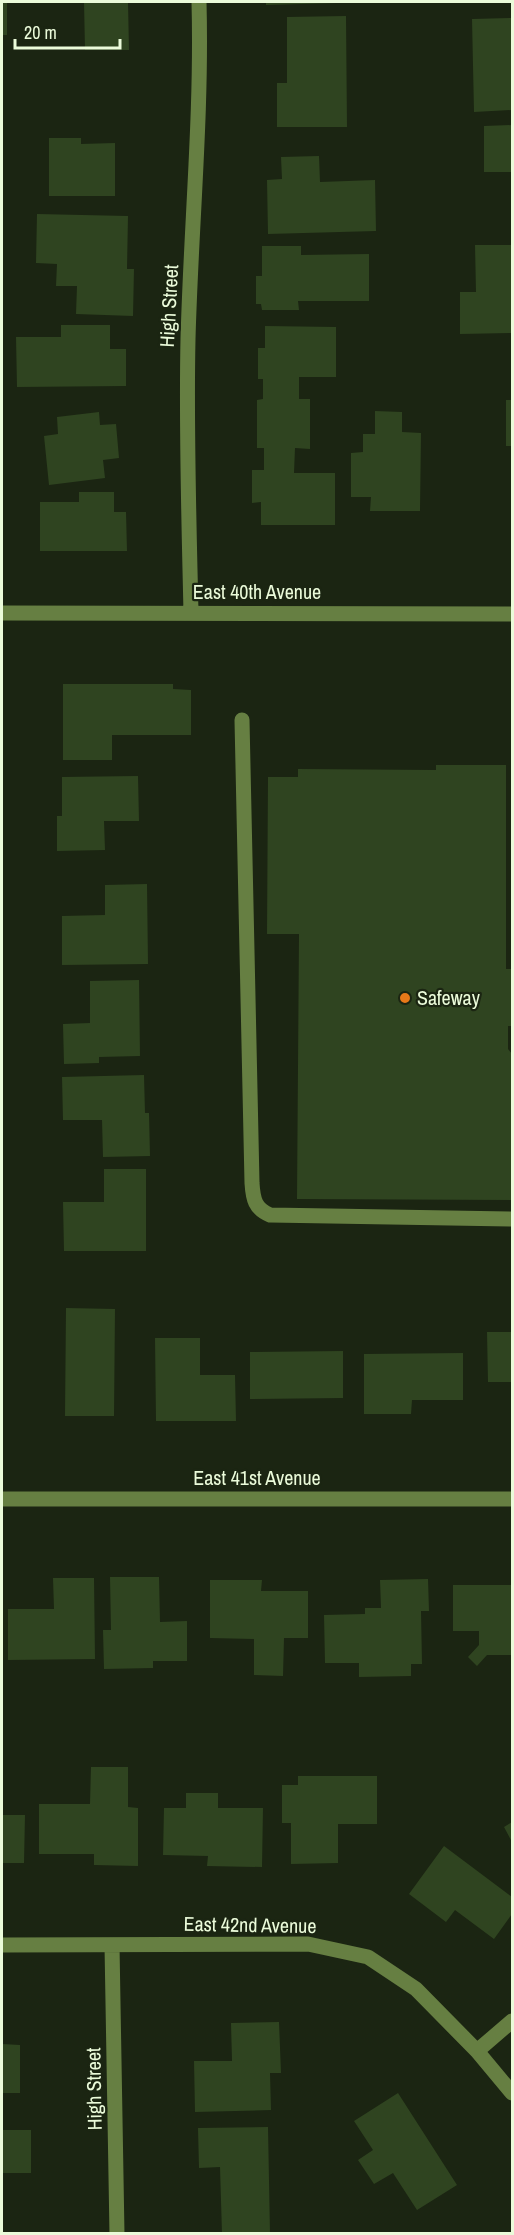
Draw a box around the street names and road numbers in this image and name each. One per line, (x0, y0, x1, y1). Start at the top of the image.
street label: High Street (153, 263, 184, 348)
street label: East 40th Avenue (193, 578, 321, 605)
street label: East 41st Avenue (193, 1464, 321, 1491)
street label: East 42nd Avenue (183, 1910, 317, 1939)
street label: High Street (79, 2047, 108, 2131)

